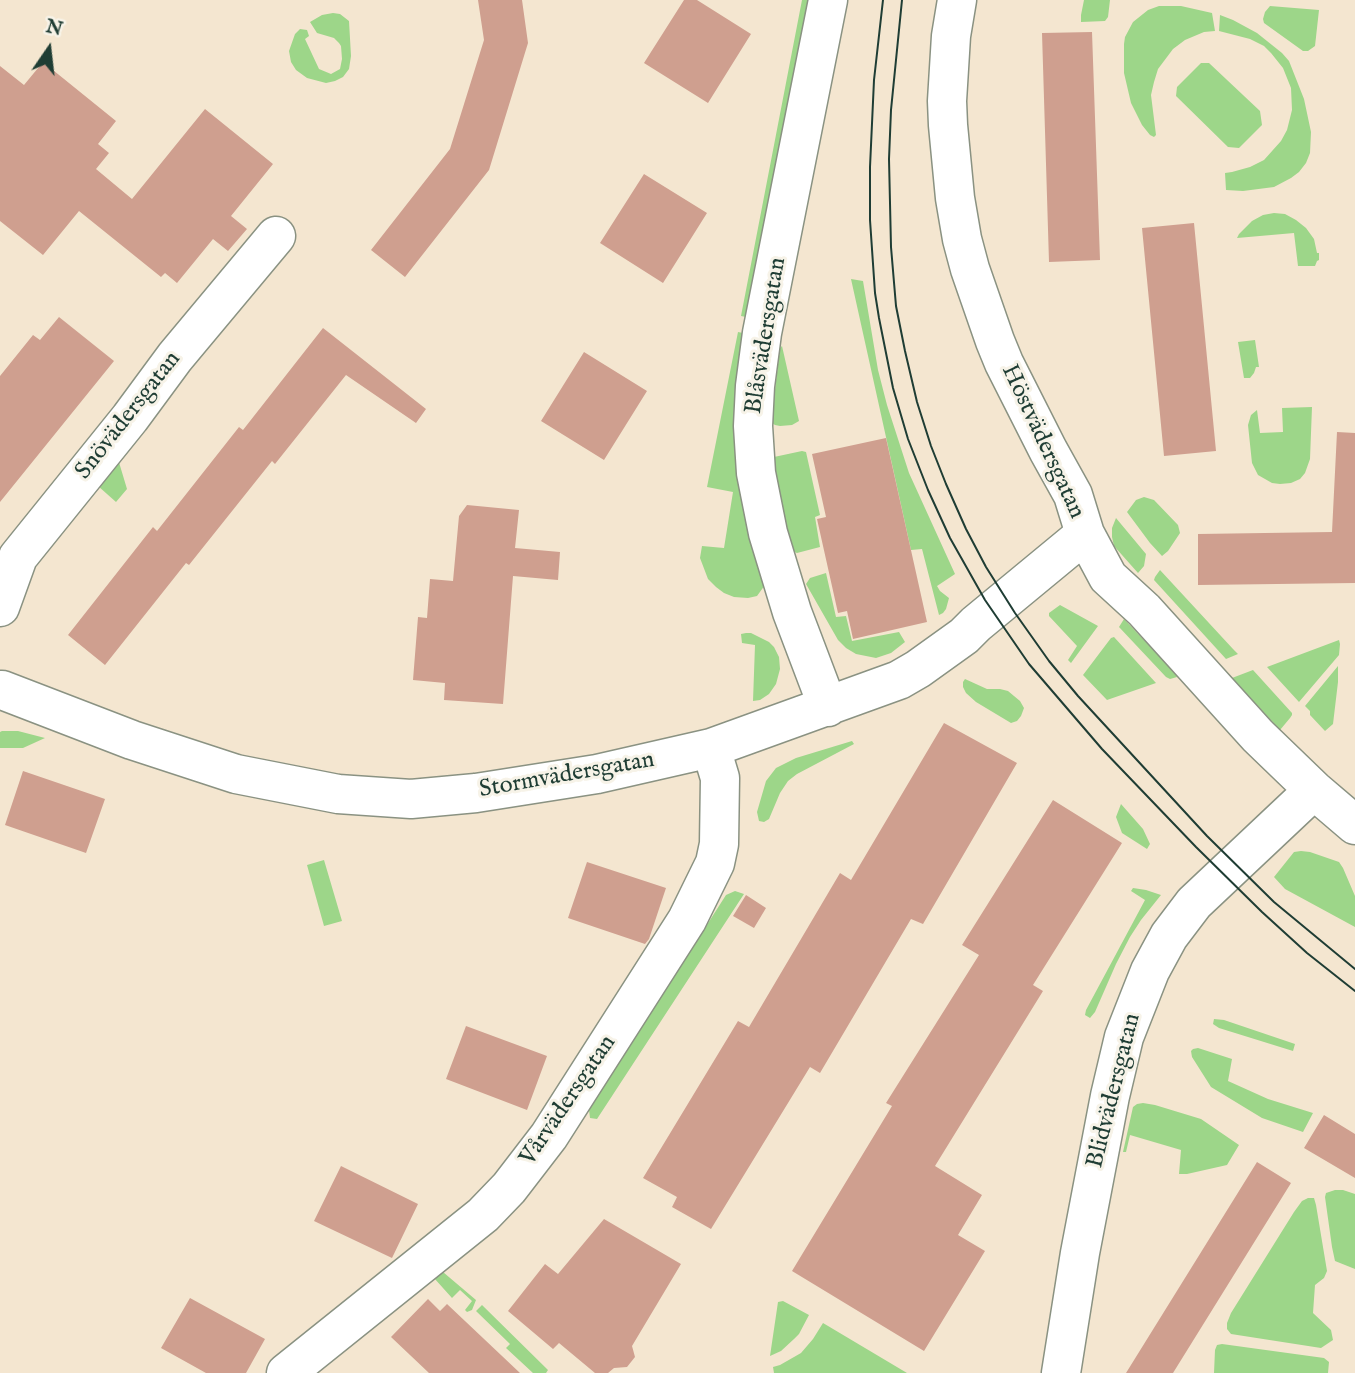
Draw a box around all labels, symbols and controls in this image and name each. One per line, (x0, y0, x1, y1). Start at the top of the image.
north arrow (14, 14, 84, 84)
text: N (43, 15, 65, 42)
street label: Blåsvädersgatan (740, 256, 794, 416)
street label: Snövädersgatan (70, 346, 188, 486)
street label: Höstvädersgatan (994, 360, 1090, 524)
street label: Stormvädersgatan (477, 746, 657, 806)
street label: Blidvädersgatan (1082, 1011, 1148, 1171)
street label: Vårvädersgatan (515, 1030, 623, 1172)

